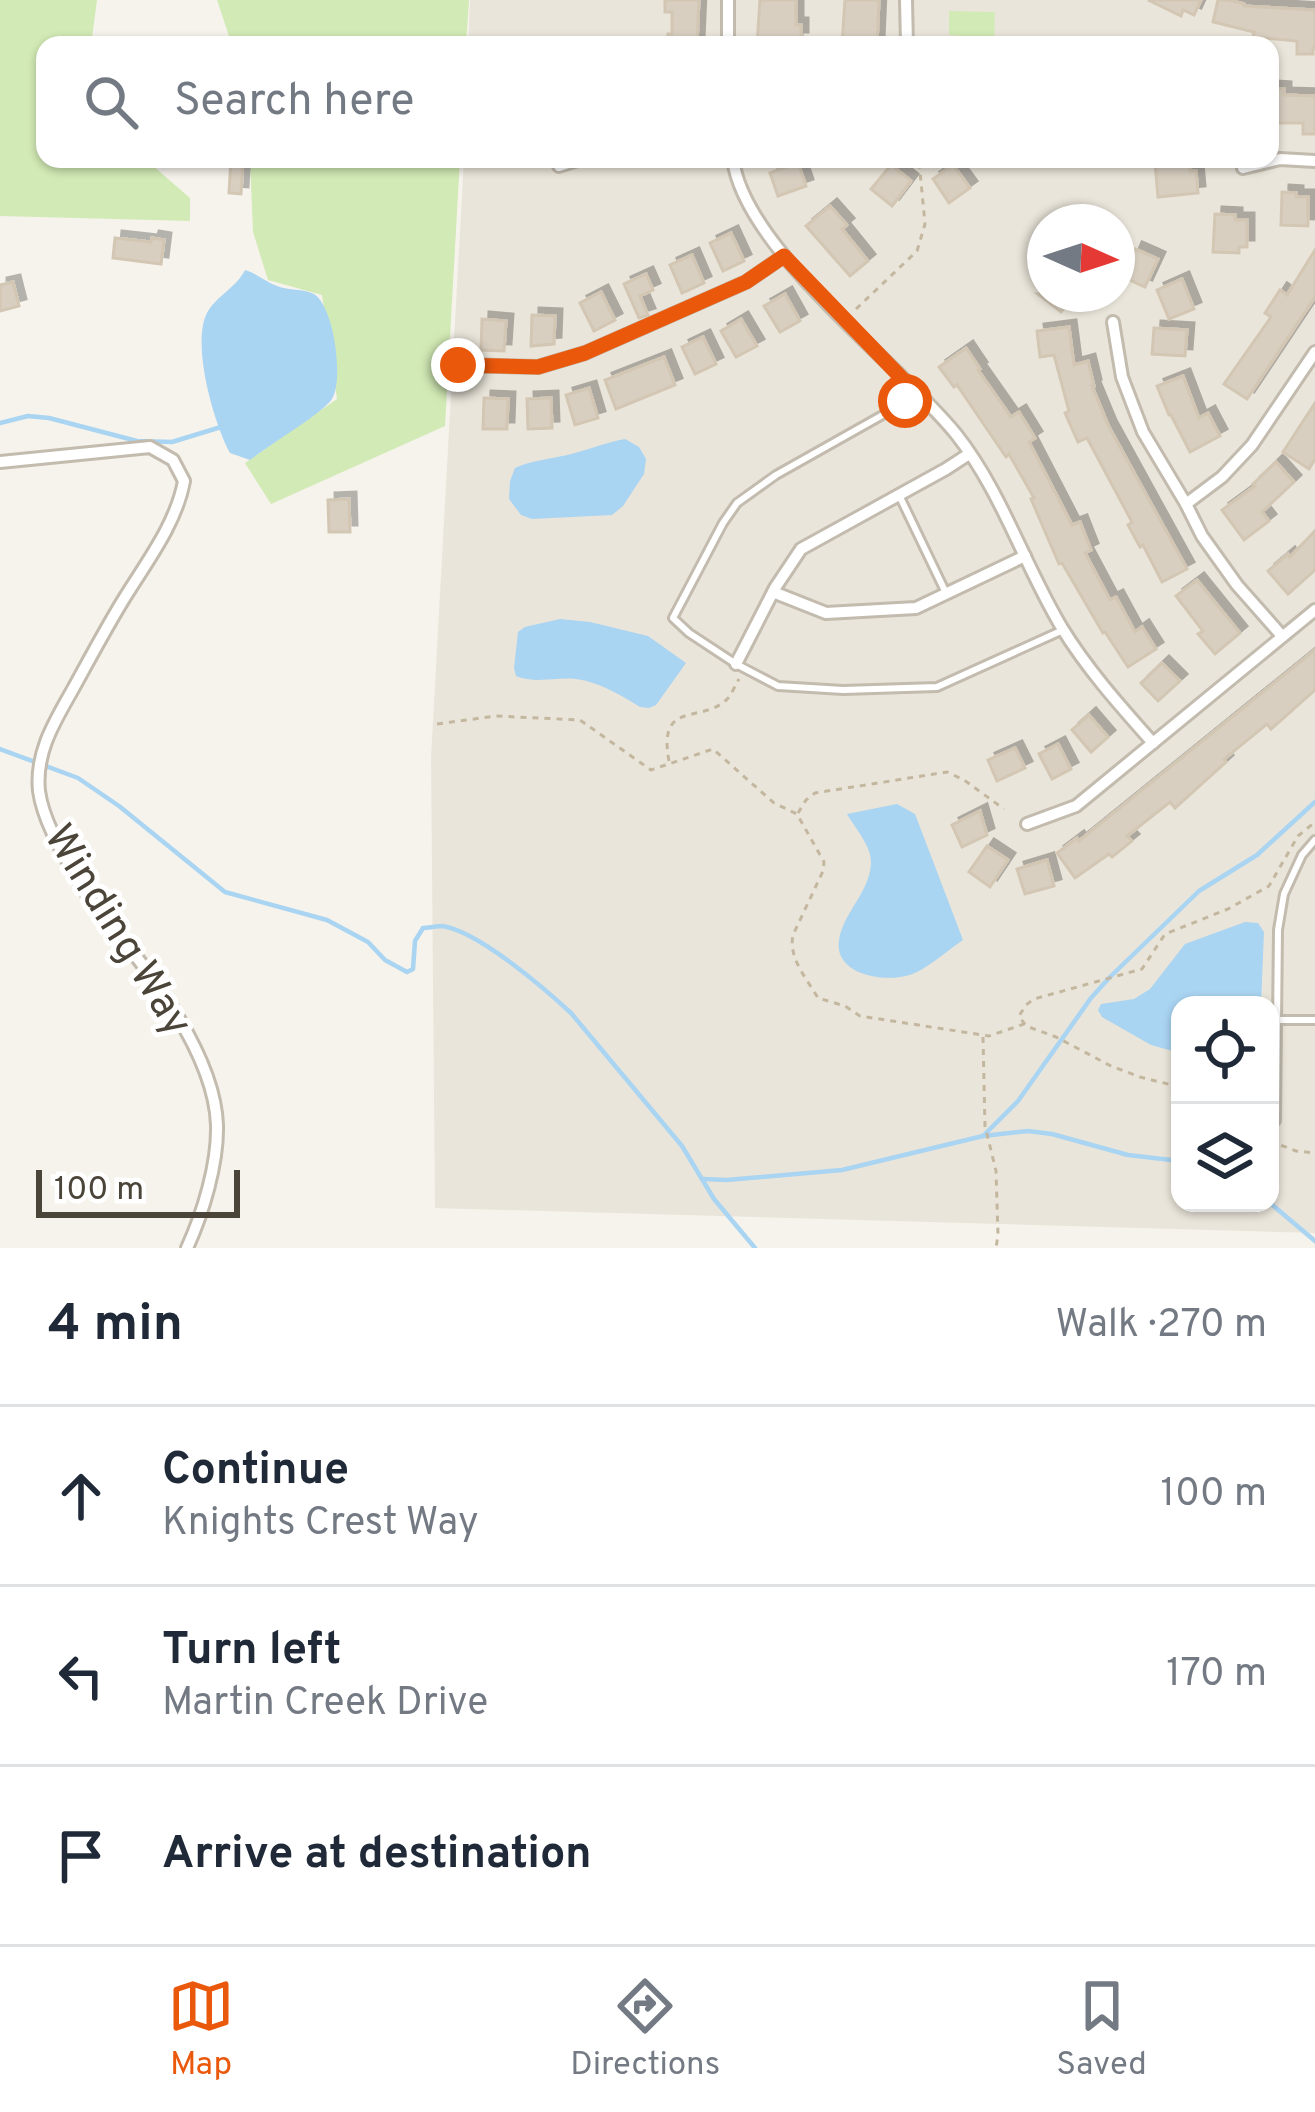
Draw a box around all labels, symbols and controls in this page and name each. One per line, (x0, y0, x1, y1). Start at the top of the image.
search box (36, 36, 1279, 168)
icon: search (78, 69, 144, 135)
text: Search here (174, 74, 414, 131)
north arrow (1027, 204, 1135, 312)
route end (431, 338, 485, 392)
route start (878, 374, 932, 428)
street label: Winding Way (30, 816, 202, 1047)
map controls (1171, 996, 1279, 1212)
button: locate (1171, 996, 1279, 1104)
button: layers (1171, 1104, 1279, 1212)
scale bar (36, 1164, 240, 1217)
text: 100 m (54, 1170, 144, 1212)
text: 4 min (48, 1294, 183, 1359)
text: Walk · 270 m (1056, 1302, 1267, 1351)
text: Continue (162, 1443, 349, 1500)
icon: ahead (48, 1463, 114, 1529)
text: 100 m (1160, 1471, 1267, 1520)
text: Knights Crest Way (162, 1500, 479, 1549)
text: Turn left (162, 1623, 341, 1680)
icon: left (48, 1643, 114, 1709)
text: 170 m (1166, 1651, 1267, 1700)
text: Martin Creek Drive (162, 1680, 488, 1729)
icon: arrive (48, 1823, 114, 1889)
text: Arrive at destination (162, 1827, 592, 1884)
tab: Map (168, 1973, 234, 2087)
tab: Directions (570, 1973, 720, 2087)
tab: Saved (1056, 1973, 1147, 2087)

